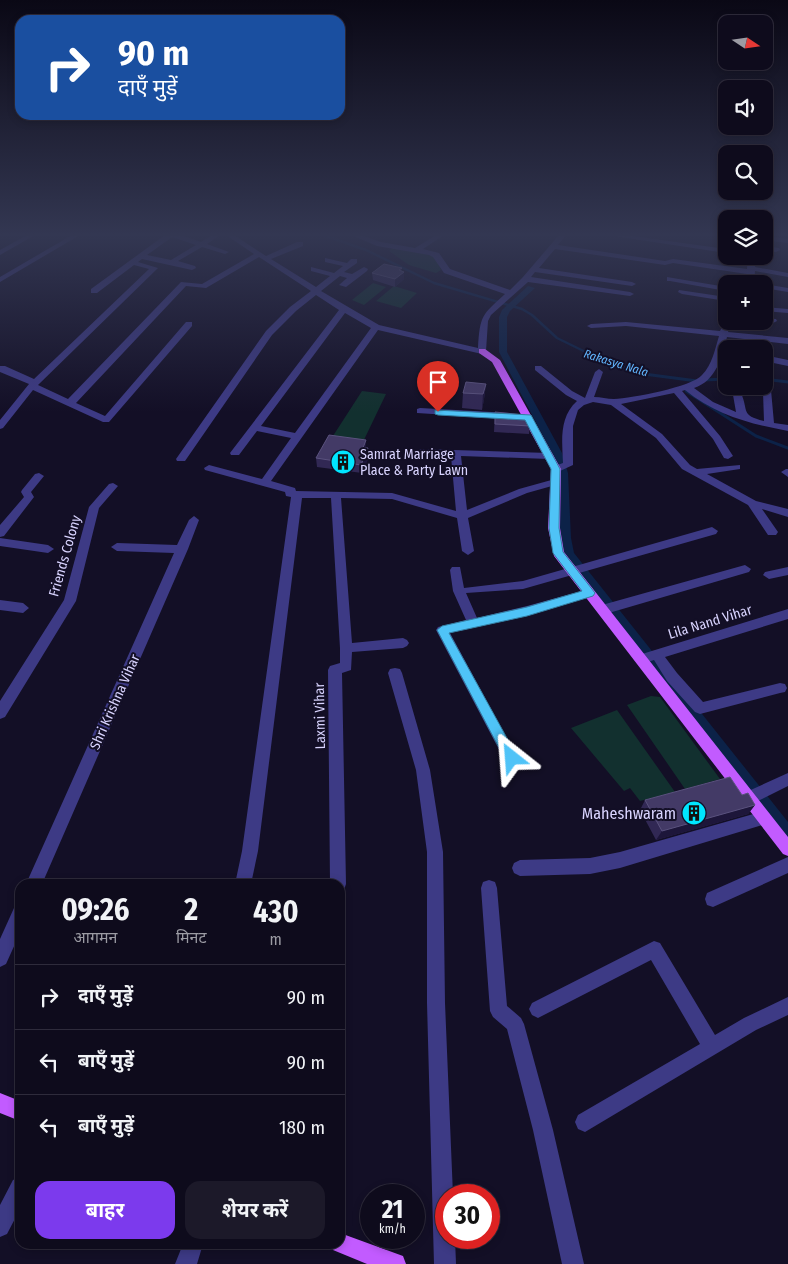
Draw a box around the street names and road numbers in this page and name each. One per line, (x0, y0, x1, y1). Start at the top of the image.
street label: Friends Colony (45, 513, 85, 599)
street label: Lila Nand Vihar (666, 601, 754, 643)
street label: Shri Krishna Vihar (86, 652, 144, 752)
street label: Laxmi Vihar (311, 683, 329, 749)

